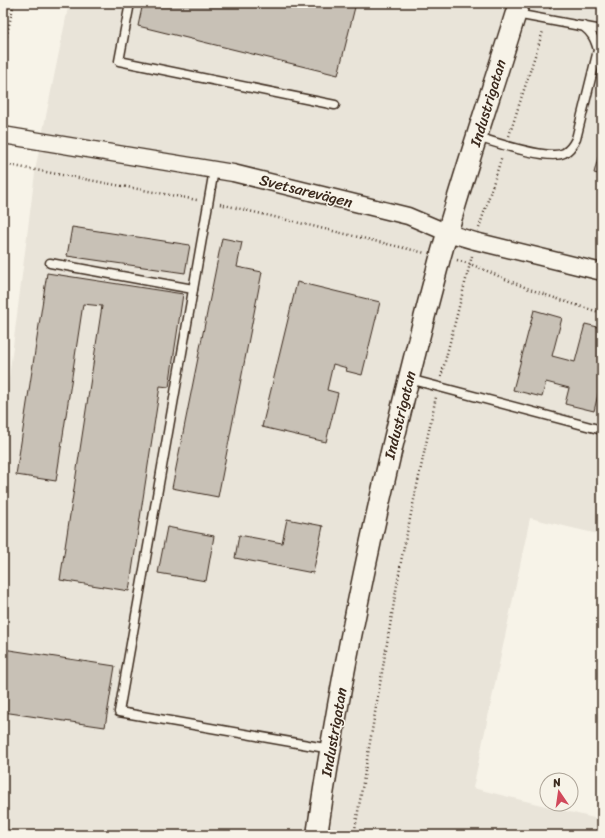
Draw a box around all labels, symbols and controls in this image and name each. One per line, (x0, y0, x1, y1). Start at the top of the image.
street label: Industrigatan (462, 56, 514, 151)
street label: Svetsarevägen (256, 167, 356, 215)
street label: Industrigatan (376, 368, 424, 463)
street label: Industrigatan (313, 685, 355, 780)
north arrow (539, 772, 579, 812)
text: N (550, 773, 563, 793)

